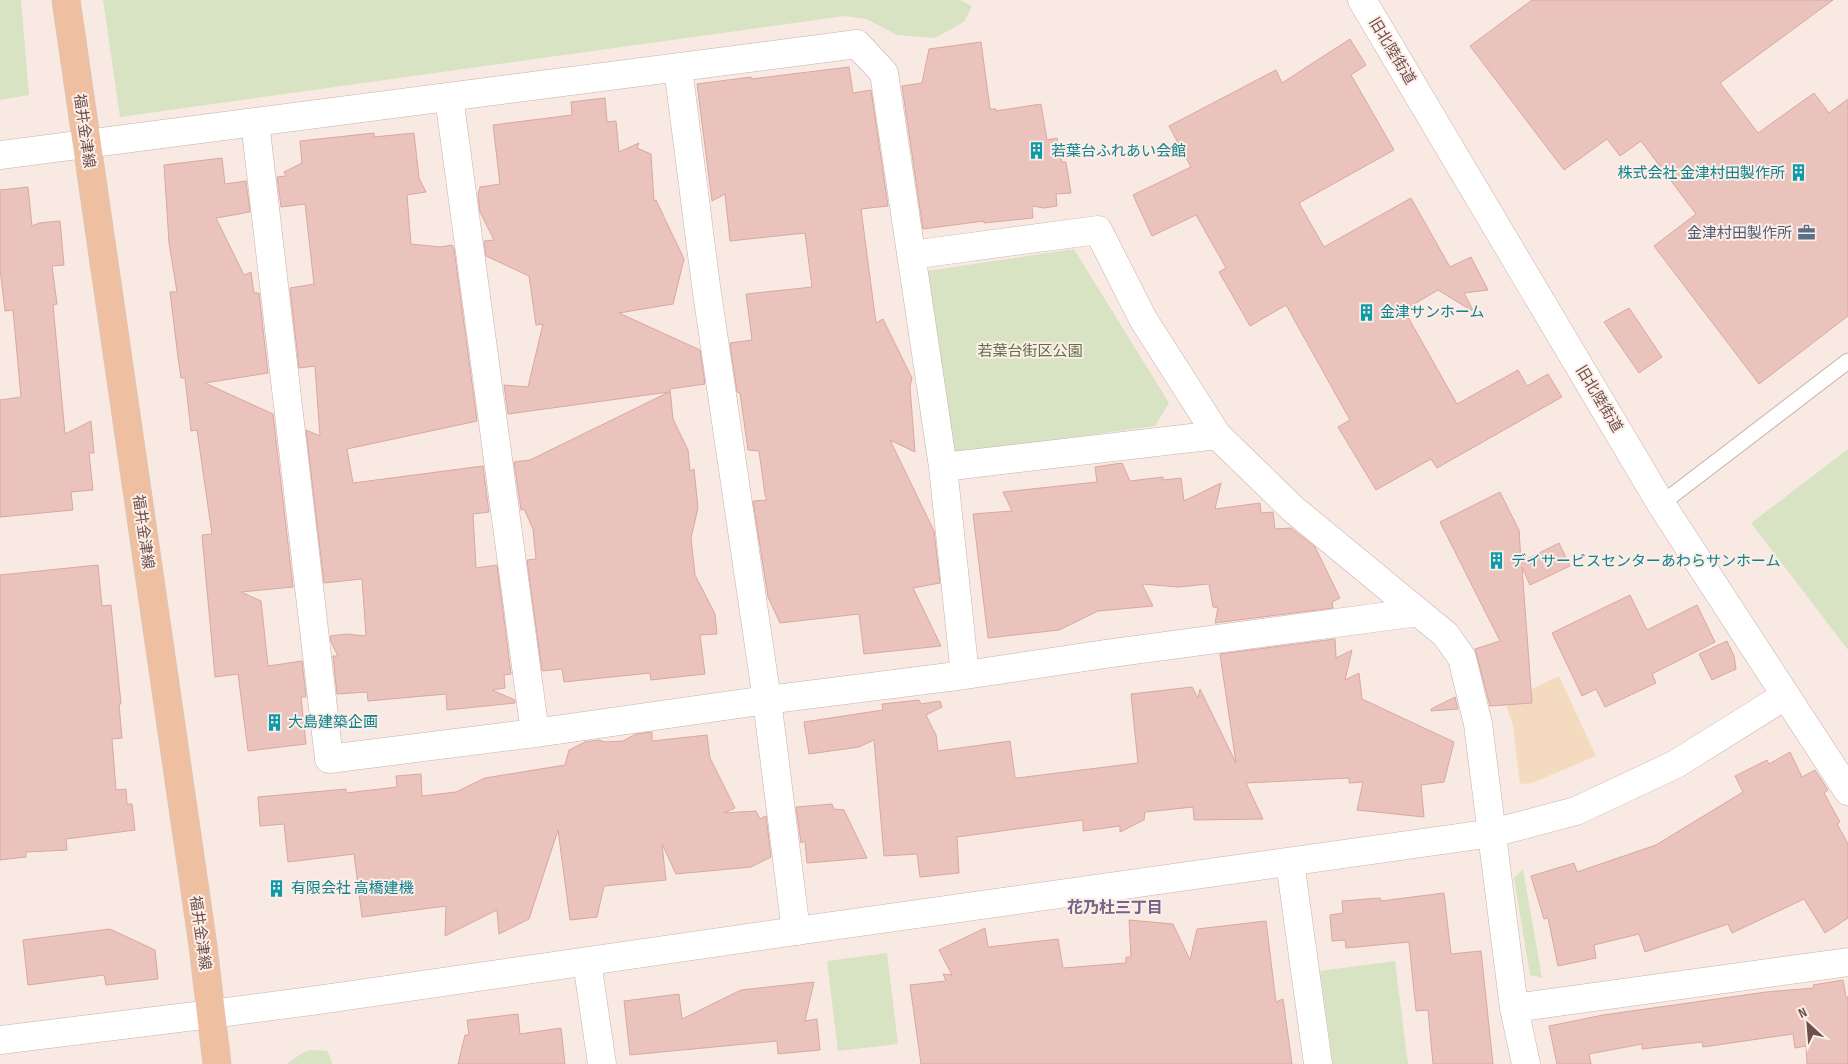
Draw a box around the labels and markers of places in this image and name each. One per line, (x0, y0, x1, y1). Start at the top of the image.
building icon: 若葉台ふれあい会館 (1027, 141, 1047, 161)
place label: 若葉台ふれあい会館 (1051, 142, 1186, 161)
building icon: 株式会社 金津村田製作所 (1789, 163, 1809, 183)
place label: 株式会社 金津村田製作所 (1618, 164, 1785, 183)
office icon: 金津村田製作所 (1796, 223, 1816, 243)
place label: 金津村田製作所 (1687, 224, 1792, 243)
building icon: 金津サンホーム (1356, 302, 1376, 322)
place label: 金津サンホーム (1380, 303, 1485, 322)
building icon: デイサービスセンターあわらサンホーム (1487, 551, 1507, 571)
place label: デイサービスセンターあわらサンホーム (1511, 552, 1781, 571)
building icon: 大島建築企画 (264, 712, 284, 732)
place label: 大島建築企画 (288, 713, 378, 732)
building icon: 有限会社 高橋建機 (267, 878, 287, 898)
place label: 有限会社 高橋建機 (291, 879, 413, 898)

